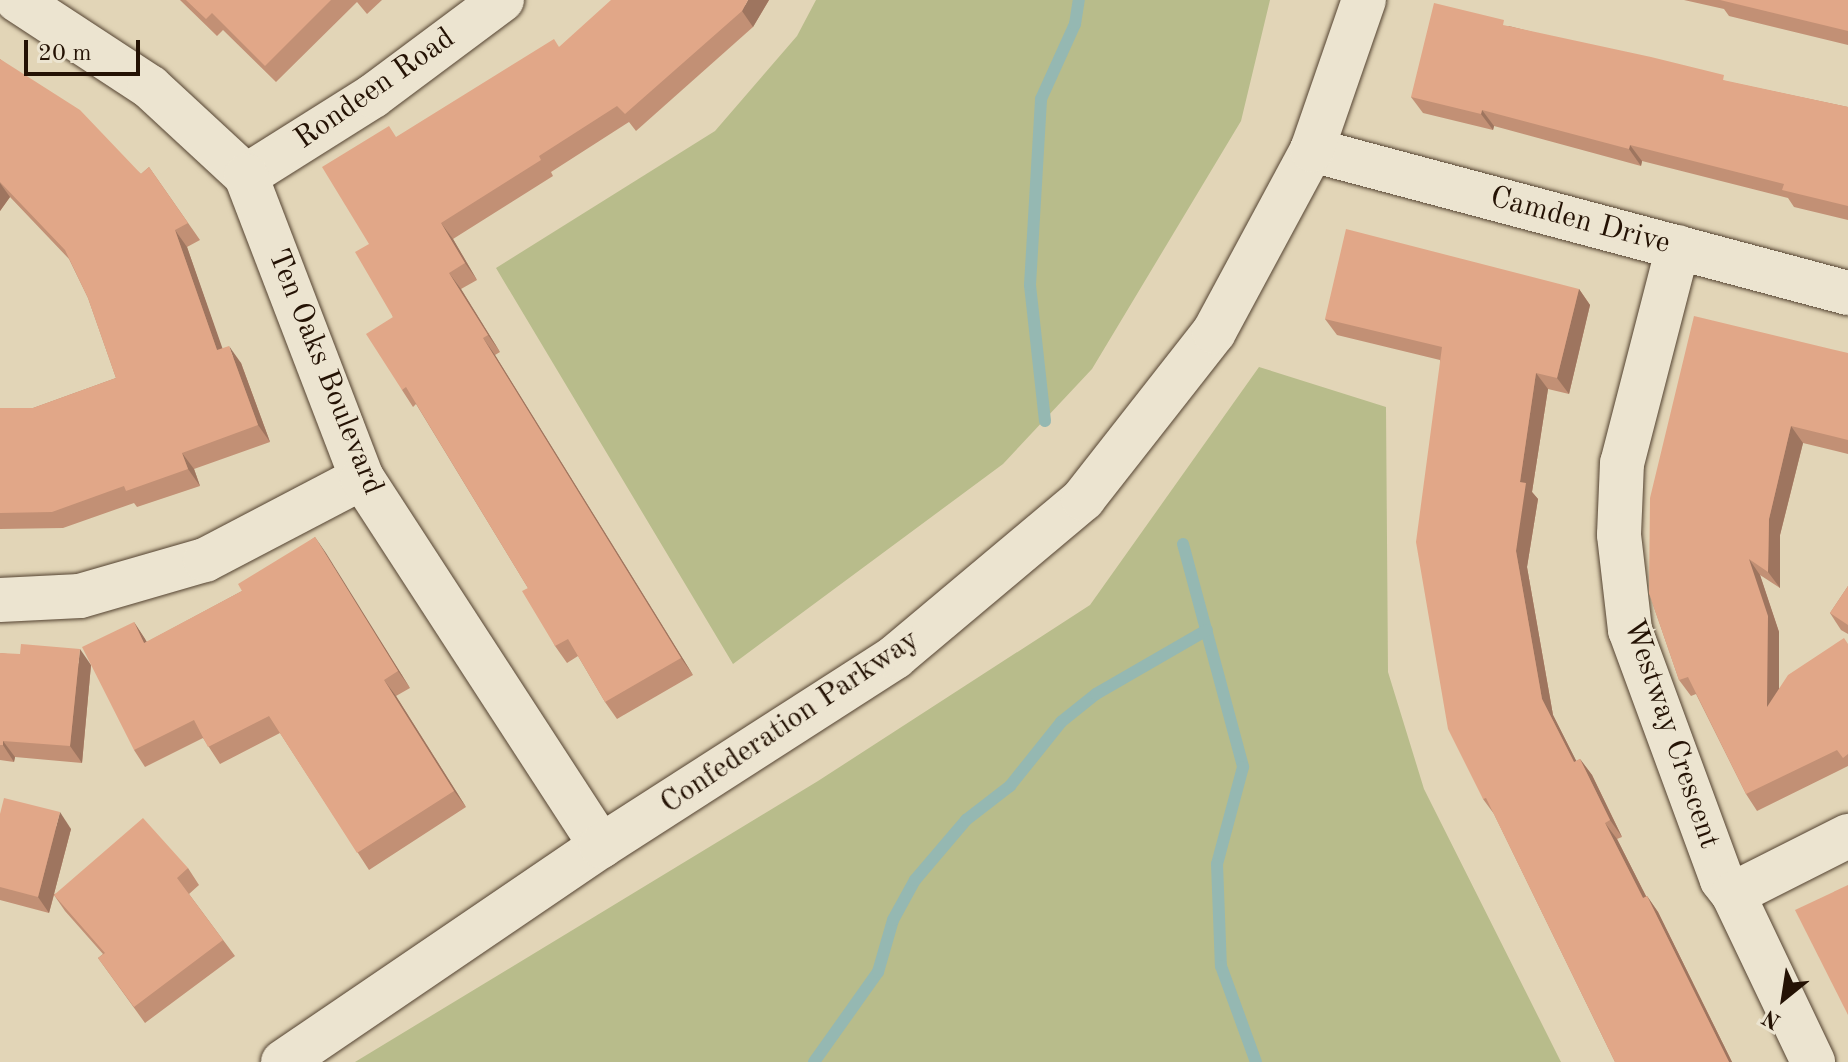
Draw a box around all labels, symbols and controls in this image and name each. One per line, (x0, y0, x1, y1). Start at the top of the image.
street label: Rondeen Road (288, 21, 462, 157)
scale bar (28, 24, 144, 74)
text: 20 m (38, 42, 92, 66)
street label: Camden Drive (1486, 180, 1674, 262)
street label: Ten Oaks Boulevard (259, 244, 391, 500)
street label: Westway Crescent (1615, 615, 1727, 853)
street label: Confederation Parkway (654, 622, 926, 822)
north arrow (1744, 958, 1824, 1038)
text: N (1759, 1005, 1785, 1033)

